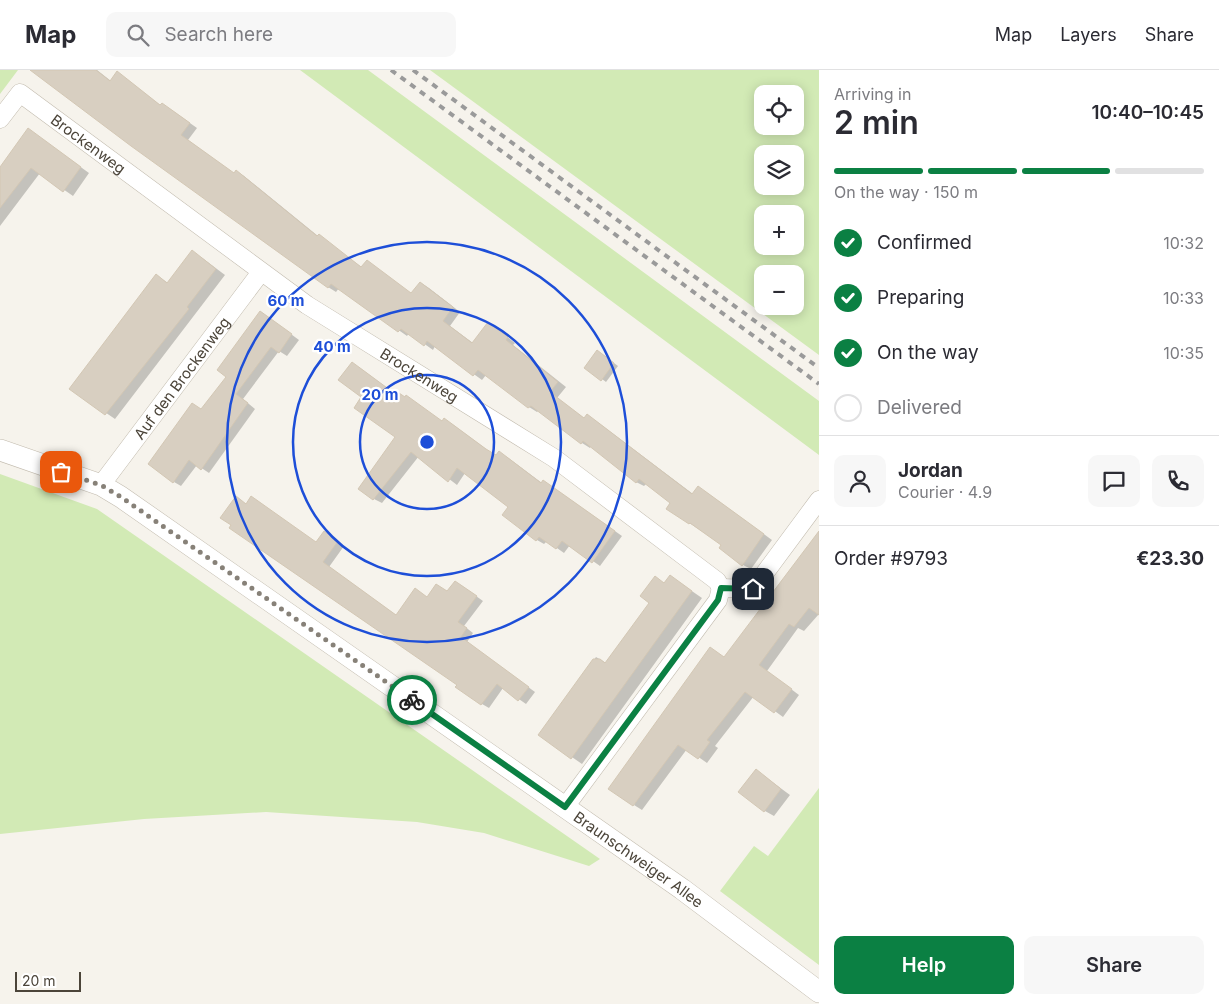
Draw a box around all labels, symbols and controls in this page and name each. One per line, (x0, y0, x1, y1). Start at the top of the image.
search box (106, 12, 456, 57)
text: Map (25, 20, 76, 49)
icon: search (124, 21, 152, 49)
text: Search here (164, 23, 273, 46)
text: Map (995, 24, 1032, 45)
text: Layers (1060, 24, 1117, 45)
text: Share (1145, 24, 1194, 45)
text: Arriving in (834, 84, 911, 104)
map controls (754, 85, 804, 315)
button: locate (754, 85, 804, 135)
text: 10:40–10:45 (1091, 101, 1204, 124)
text: 2 min (834, 103, 919, 142)
street label: Brockenweg (47, 110, 130, 177)
button: layers (754, 145, 804, 195)
text: On the way · 150 m (834, 182, 978, 202)
button: + (754, 205, 804, 255)
icon: check (834, 229, 862, 257)
text: Confirmed (877, 231, 972, 254)
text: 10:32 (1163, 233, 1204, 253)
button: − (754, 265, 804, 315)
icon: check (834, 284, 862, 312)
text: Preparing (877, 286, 964, 309)
text: 10:33 (1163, 288, 1204, 308)
text: 60 m (267, 291, 305, 310)
street label: Auf den Brockenweg (129, 313, 234, 443)
text: 40 m (313, 337, 351, 356)
icon: check (834, 339, 862, 367)
text: On the way (877, 341, 979, 364)
street label: Brockenweg (377, 343, 462, 406)
text: 10:35 (1163, 343, 1204, 363)
text: 20 m (362, 385, 398, 404)
text: Delivered (877, 396, 962, 419)
centre of rings (418, 433, 436, 451)
pin (40, 451, 82, 493)
button: person (834, 455, 886, 507)
button: chat (1088, 455, 1140, 507)
button: phone (1152, 455, 1204, 507)
icon: bag (47, 458, 75, 486)
text: Jordan (898, 459, 963, 482)
text: Courier · 4.9 (898, 482, 992, 502)
text: Order #9793 (834, 547, 948, 570)
text: €23.30 (1136, 547, 1204, 570)
pin (732, 568, 774, 610)
icon: home (739, 575, 767, 603)
courier (387, 675, 437, 725)
icon: bike (398, 686, 426, 714)
street label: Braunschweiger Allee (570, 807, 707, 911)
button: Help (834, 936, 1014, 994)
button: Share (1024, 936, 1204, 994)
scale bar (15, 969, 81, 992)
text: 20 m (22, 972, 56, 989)

